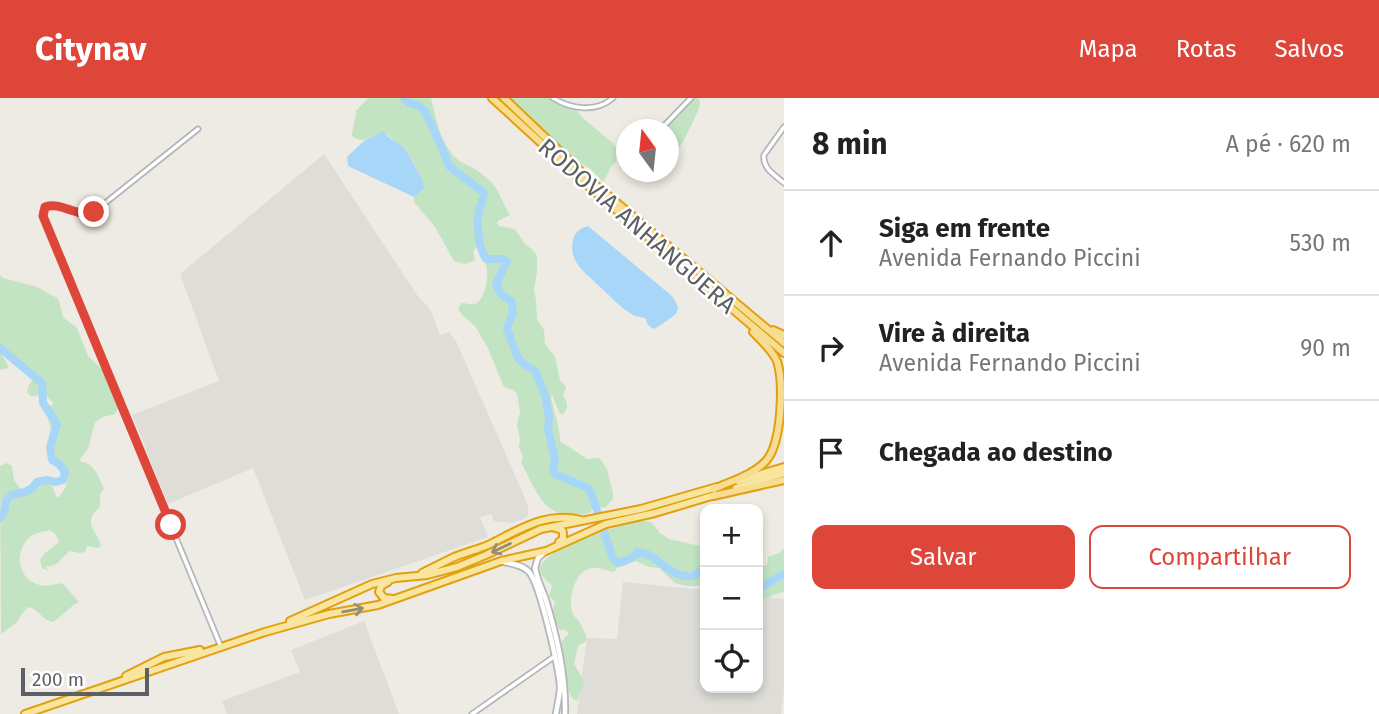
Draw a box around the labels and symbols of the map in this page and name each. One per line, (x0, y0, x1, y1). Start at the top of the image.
north arrow (616, 119, 679, 182)
street label: RODOVIA ANHANGUERA (533, 133, 742, 319)
route end (78, 196, 109, 227)
route start (155, 509, 186, 540)
one-way arrow (491, 542, 512, 556)
one-way arrow (342, 603, 364, 616)
scale bar (21, 665, 149, 697)

